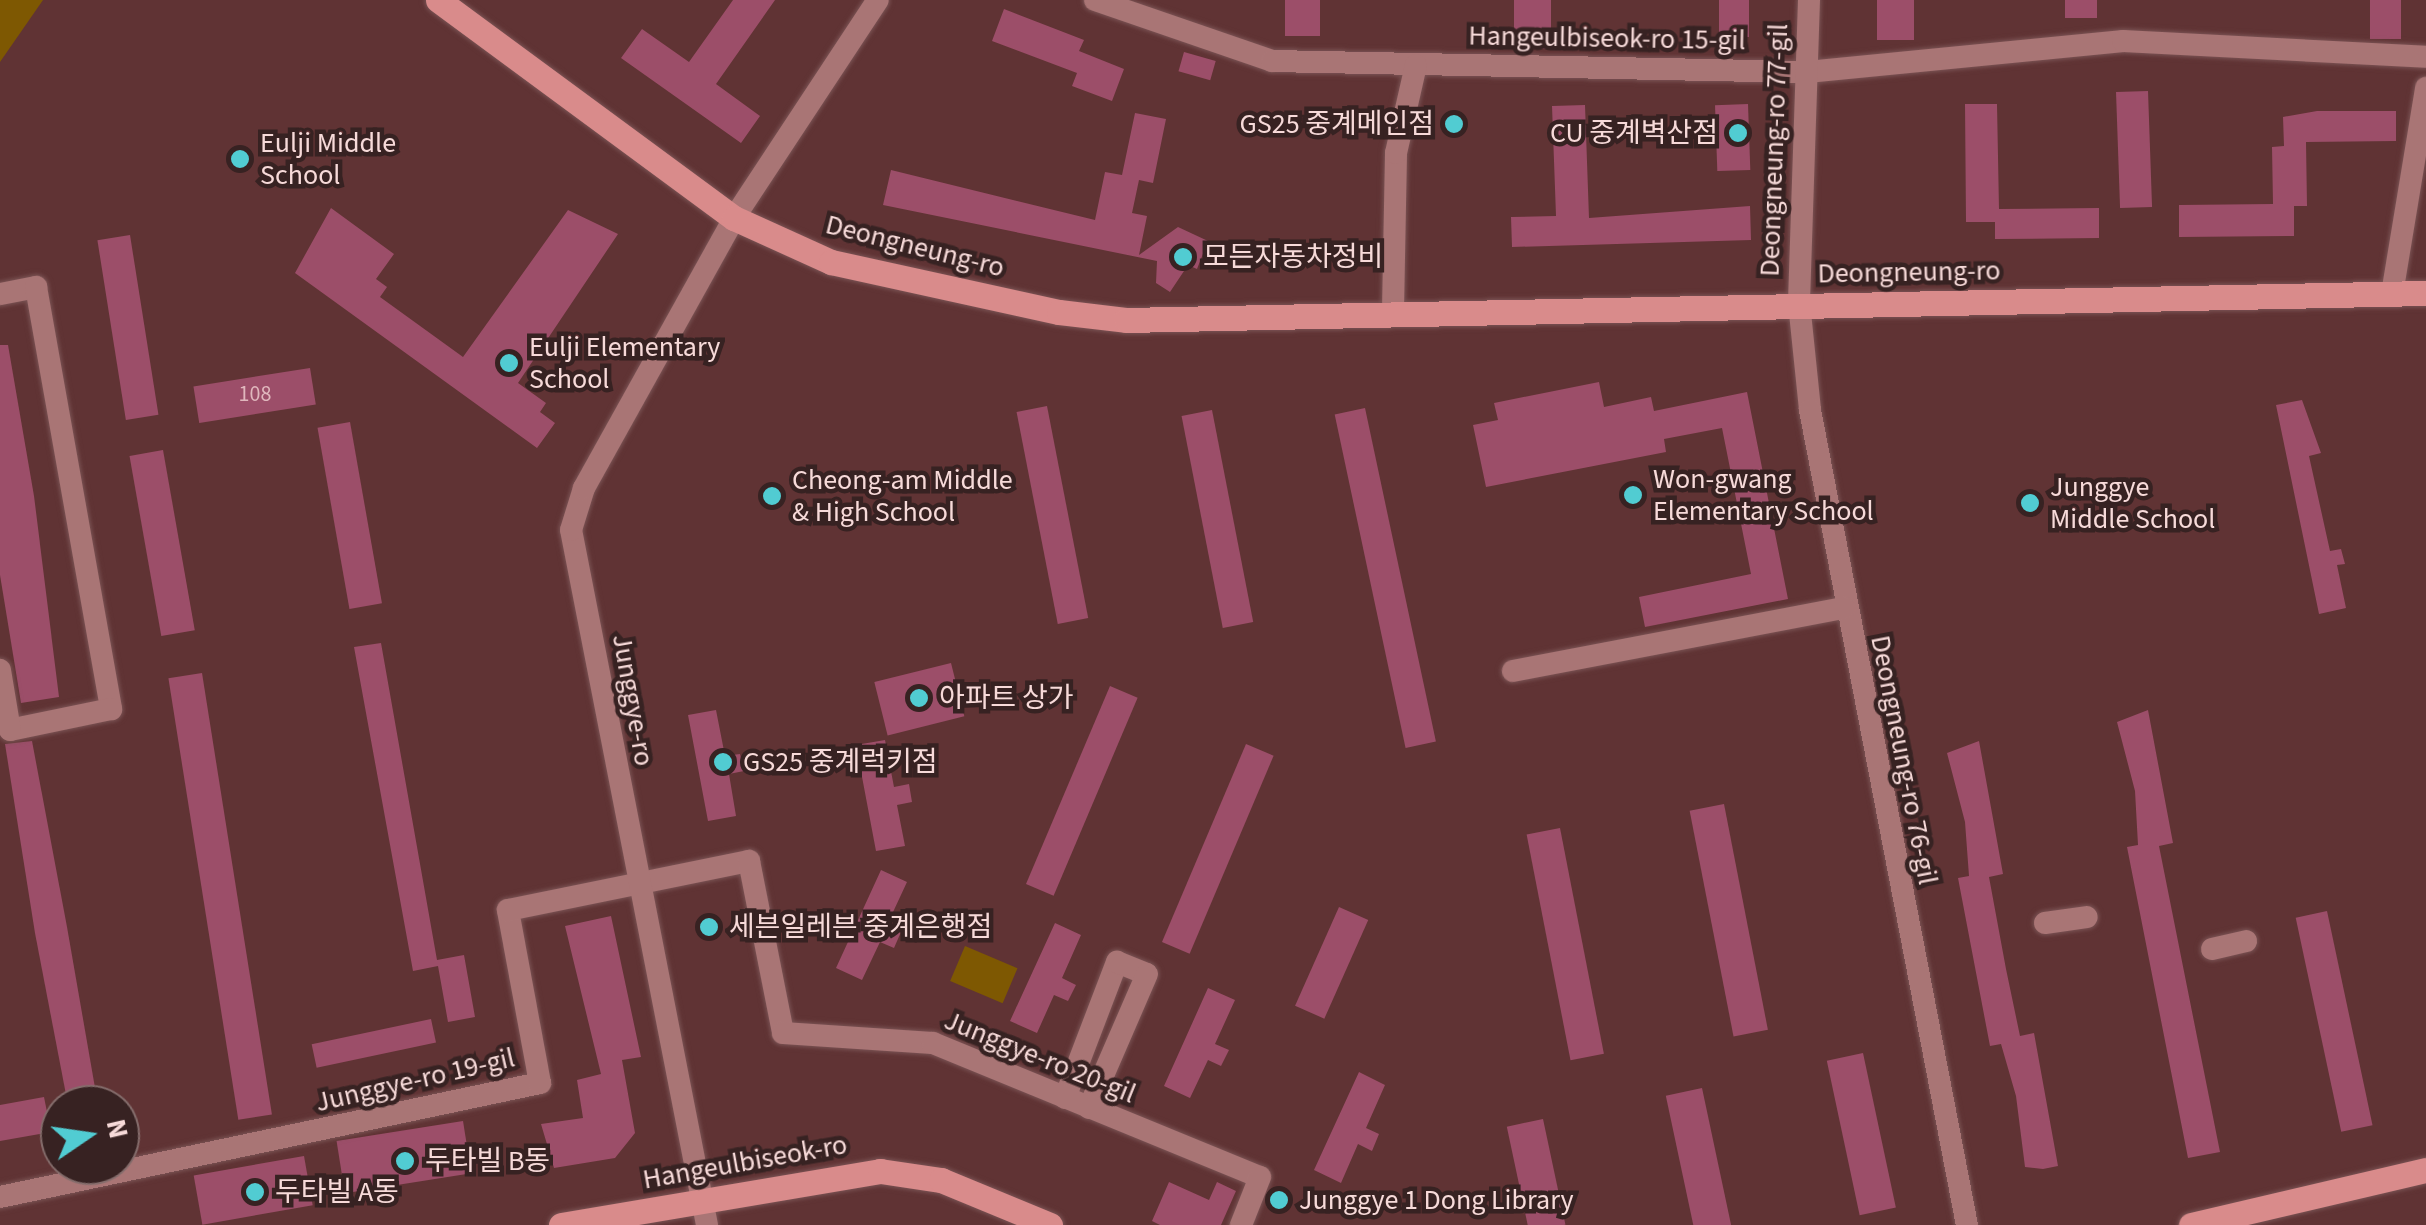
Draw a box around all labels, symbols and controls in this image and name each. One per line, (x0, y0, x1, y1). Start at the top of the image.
street label: Hangeulbiseok-ro 15-gil (1468, 19, 1746, 57)
street label: Deongneung-ro 77-gil (1753, 23, 1795, 277)
place label: GS25 중계메인점 (1240, 107, 1434, 141)
marker: GS25 중계메인점 (1443, 113, 1465, 135)
place label: CU 중계벽산점 (1550, 116, 1718, 150)
marker: CU 중계벽산점 (1727, 122, 1749, 144)
place label: Eulji Middle School (260, 126, 396, 192)
marker: Eulji Middle School (229, 148, 251, 170)
street label: Deongneung-ro (822, 208, 1008, 284)
place label: 모든자동차정비 (1203, 240, 1383, 274)
marker: 모든자동차정비 (1172, 246, 1194, 268)
street label: Deongneung-ro (1817, 254, 2001, 290)
place label: Eulji Elementary School (529, 330, 720, 396)
marker: Eulji Elementary School (498, 352, 520, 374)
house number: 108 (239, 382, 271, 408)
place label: Won-gwang Elementary School (1653, 462, 1874, 528)
place label: Cheong-am Middle & High School (792, 463, 1013, 529)
place label: Junggye Middle School (2050, 470, 2215, 536)
marker: Won-gwang Elementary School (1622, 484, 1644, 506)
marker: Cheong-am Middle & High School (761, 485, 783, 507)
marker: Junggye Middle School (2019, 492, 2041, 514)
street label: Junggye-ro (605, 632, 661, 768)
street label: Deongneung-ro 76-gil (1863, 633, 1945, 887)
place label: 아파트 상가 (939, 681, 1073, 715)
marker: 아파트 상가 (908, 687, 930, 709)
place label: GS25 중계럭키점 (743, 745, 937, 779)
marker: GS25 중계럭키점 (712, 751, 734, 773)
place label: 세븐일레븐 중계은행점 (729, 910, 992, 944)
marker: 세븐일레븐 중계은행점 (698, 916, 720, 938)
street label: Junggye-ro 20-gil (939, 1003, 1141, 1111)
street label: Junggye-ro 19-gil (312, 1041, 518, 1119)
north arrow (40, 1085, 140, 1185)
text: N (96, 1115, 139, 1142)
street label: Hangeulbiseok-ro (640, 1128, 850, 1196)
place label: 두타빌 B동 (425, 1144, 550, 1178)
marker: 두타빌 B동 (394, 1150, 416, 1172)
place label: 두타빌 A동 (275, 1175, 399, 1209)
marker: 두타빌 A동 (244, 1181, 266, 1203)
place label: Junggye 1 Dong Library (1299, 1183, 1574, 1217)
marker: Junggye 1 Dong Library (1268, 1189, 1290, 1211)

